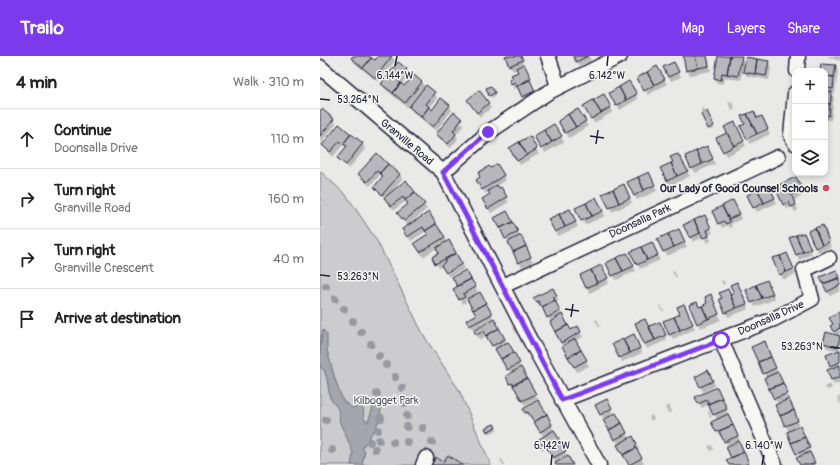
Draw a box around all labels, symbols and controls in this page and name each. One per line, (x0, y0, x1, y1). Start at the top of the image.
text: Trailo (20, 16, 64, 40)
text: Map (682, 20, 705, 37)
text: Layers (727, 20, 765, 37)
text: Share (787, 20, 820, 37)
map controls (792, 68, 828, 176)
button: + (792, 68, 828, 104)
text: 6.144°W (377, 70, 414, 82)
text: 6.142°W (589, 70, 626, 82)
text: 4 min (16, 72, 57, 93)
text: Walk · 310 m (233, 74, 304, 90)
text: 53.264°N (337, 94, 379, 106)
button: − (792, 104, 828, 140)
street label: Granville Road (378, 116, 436, 168)
text: Continue (54, 121, 112, 140)
route end (479, 123, 497, 141)
icon: ahead (16, 128, 38, 150)
text: 110 m (271, 131, 304, 147)
text: Doonsalla Drive (54, 140, 138, 156)
button: layers (792, 140, 828, 176)
text: Turn right (54, 181, 115, 200)
place label: Our Lady of Good Counsel Schools (660, 182, 818, 195)
marker: Our Lady of Good Counsel Schools (821, 183, 831, 193)
icon: right (16, 188, 38, 210)
text: 160 m (268, 191, 304, 207)
text: Granville Road (54, 200, 131, 216)
street label: Doonsalla Park (607, 201, 673, 241)
text: Turn right (54, 241, 115, 260)
icon: right (16, 248, 38, 270)
text: 40 m (273, 251, 304, 267)
text: Granville Crescent (54, 260, 154, 276)
text: 53.263°N (337, 271, 379, 283)
street label: Doonsalla Drive (736, 297, 807, 338)
icon: arrive (16, 308, 38, 330)
text: Arrive at destination (54, 309, 181, 328)
route start (712, 331, 730, 349)
text: 53.263°N (781, 341, 823, 353)
park label: Kilbogget Park (353, 394, 419, 407)
text: 6.142°W (534, 440, 571, 452)
text: 6.140°W (745, 440, 783, 452)

